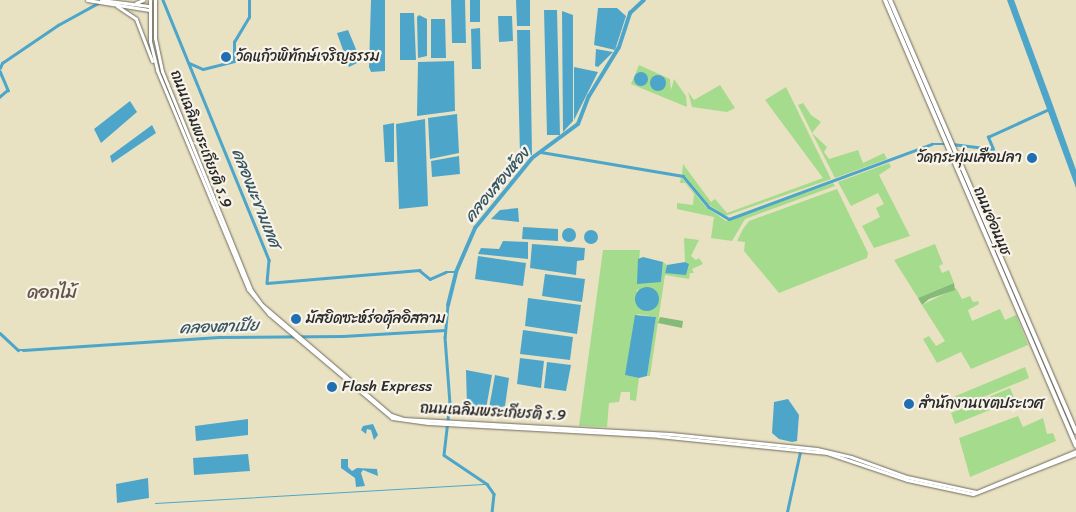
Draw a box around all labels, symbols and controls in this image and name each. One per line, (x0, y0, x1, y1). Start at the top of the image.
place label: วัดแก้วพิทักษ์เจริญธรรม (236, 48, 379, 66)
marker: วัดแก้วพิทักษ์เจริญธรรม (220, 51, 232, 63)
street label: ถนนเฉลิมพระเกียรติ ร.9 (166, 68, 236, 210)
water label: คลองสองห้อง (460, 144, 534, 226)
water label: คลองมะขามเทศ (227, 146, 285, 250)
place label: วัดกระทุ่มเสือปลา (916, 149, 1022, 167)
marker: วัดกระทุ่มเสือปลา (1026, 152, 1038, 164)
street label: ถนนอ่อนนุช (969, 184, 1015, 258)
district label: ดอกไม้ (27, 281, 77, 303)
place label: มัสยิดซะห์ร่อตุ้ลอิสลาม (306, 310, 445, 328)
marker: มัสยิดซะห์ร่อตุ้ลอิสลาม (290, 313, 302, 325)
water label: คลองตาเปีย (179, 316, 259, 338)
place label: Flash Express (342, 378, 432, 396)
marker: Flash Express (326, 381, 338, 393)
place label: สำนักงานเขตประเวศ (919, 395, 1044, 413)
marker: สำนักงานเขตประเวศ (903, 398, 915, 410)
street label: ถนนเฉลิมพระเกียรติ ร.9 (420, 399, 566, 425)

